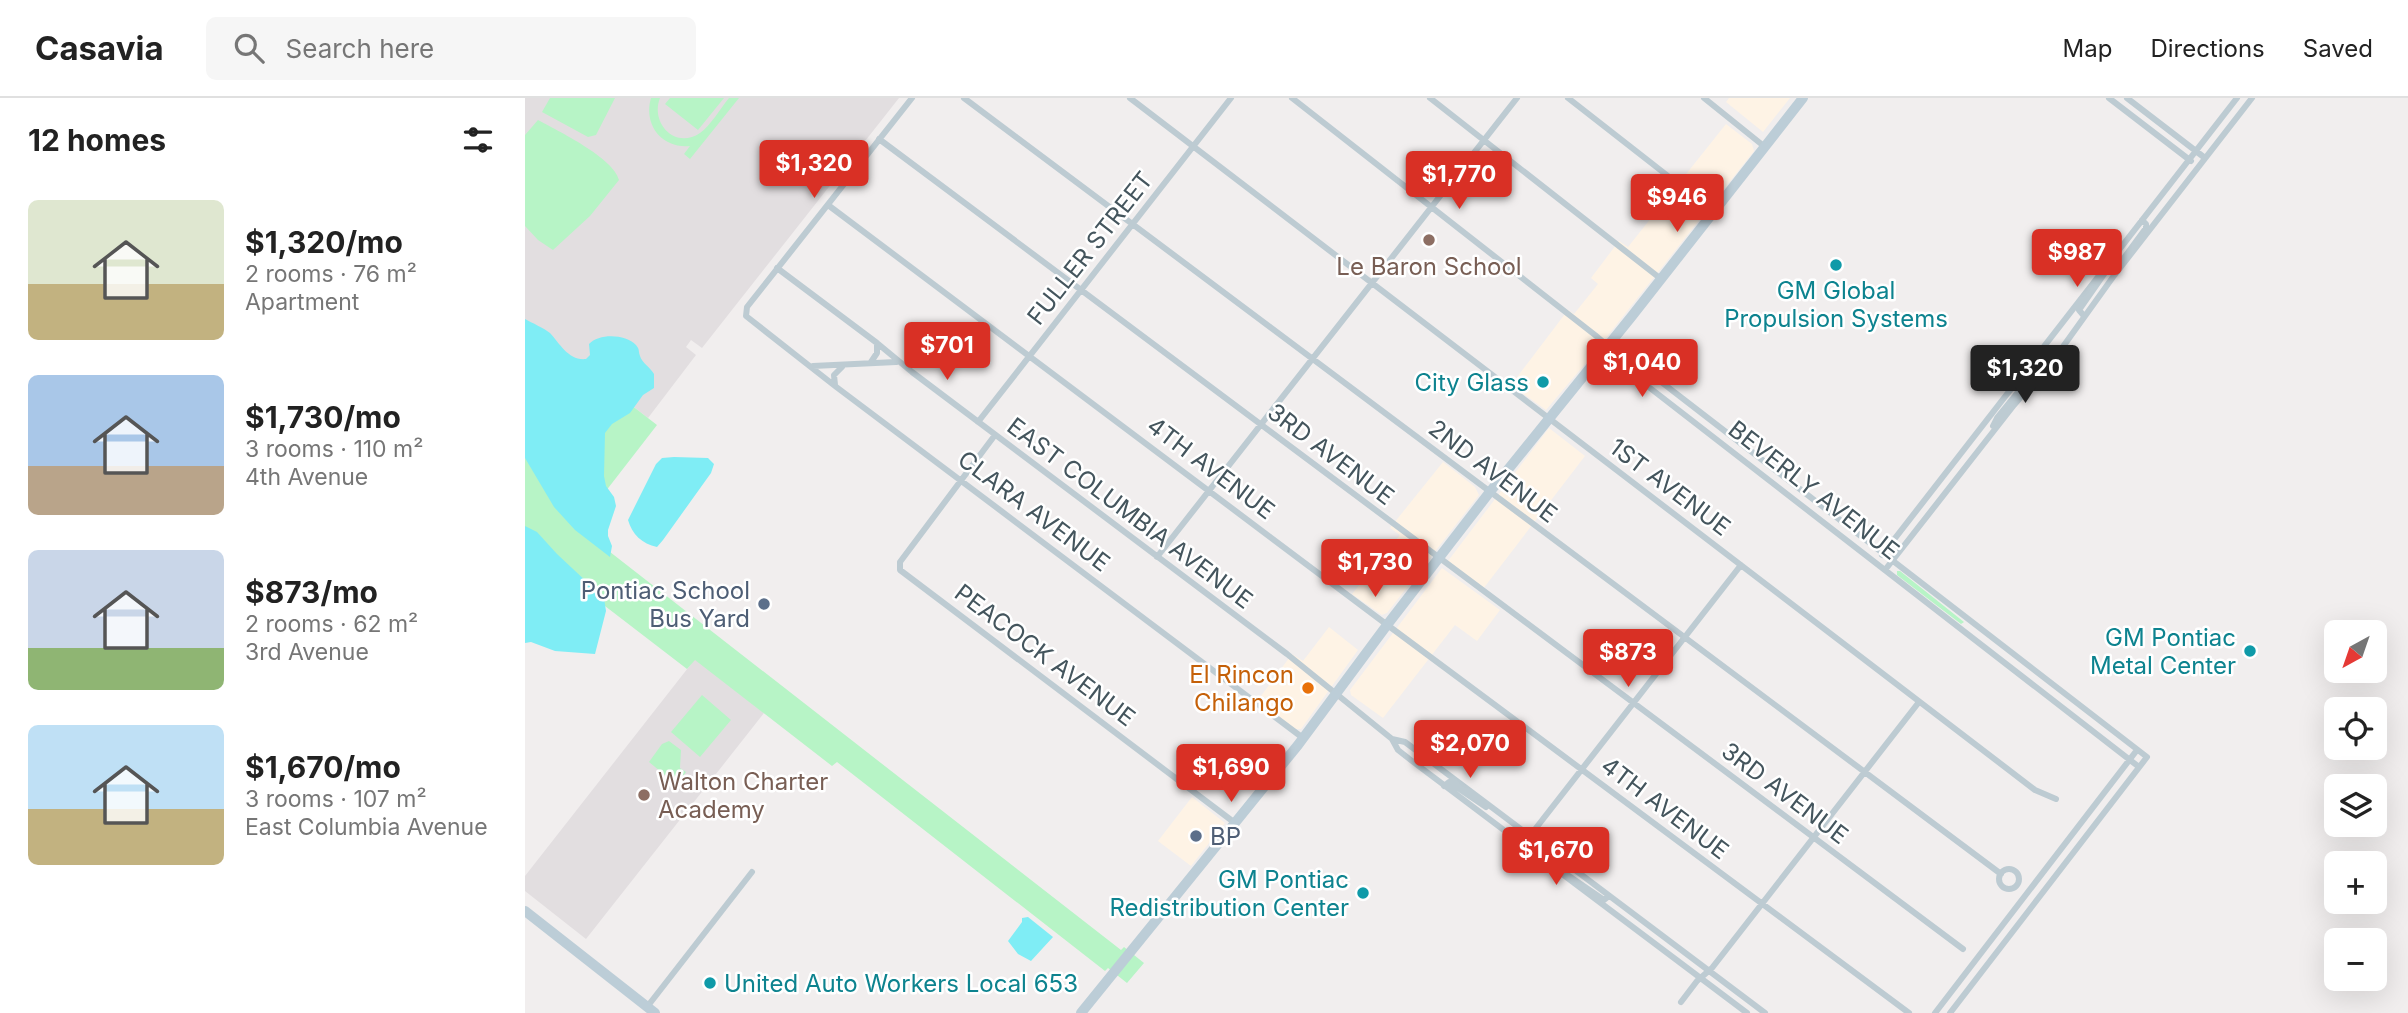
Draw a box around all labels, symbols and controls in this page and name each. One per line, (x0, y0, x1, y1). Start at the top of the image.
search box (206, 17, 696, 80)
text: Casavia (35, 28, 164, 68)
icon: search (230, 29, 268, 67)
text: Search here (286, 33, 434, 64)
text: Map (2063, 34, 2112, 63)
text: Directions (2150, 34, 2265, 63)
text: Saved (2303, 34, 2373, 63)
icon: filters (459, 121, 497, 159)
text: 12 homes (28, 122, 166, 158)
pin: $1,320 (757, 140, 871, 200)
text: $1,320 (776, 149, 852, 177)
pin: $1,770 (1402, 152, 1516, 211)
text: $1,770 (1422, 160, 1496, 188)
street label: FULLER STREET (1021, 166, 1159, 330)
pin: $946 (1636, 174, 1718, 234)
text: $946 (1647, 183, 1707, 211)
text: $1,320/mo (245, 224, 403, 260)
icon: home (84, 228, 168, 312)
pin: $987 (2036, 230, 2118, 289)
marker: Le Baron School (1421, 232, 1437, 248)
text: $987 (2048, 238, 2106, 266)
place label: Le Baron School (1336, 252, 1522, 281)
marker: GM Global Propulsion Systems (1828, 257, 1844, 273)
text: 2 rooms · 76 m² (245, 260, 417, 288)
place label: GM Global Propulsion Systems (1724, 276, 1948, 333)
text: Apartment (245, 288, 359, 316)
pin: $701 (906, 322, 988, 382)
text: $701 (920, 331, 974, 359)
pin: $1,040 (1585, 340, 1699, 399)
pin: $1,320 (1968, 345, 2082, 405)
text: $1,040 (1603, 348, 1681, 376)
text: $1,320 (1987, 354, 2063, 382)
place label: City Glass (1415, 368, 1529, 397)
marker: City Glass (1535, 374, 1551, 390)
street label: 3RD AVENUE (1262, 397, 1400, 511)
text: $1,730/mo (245, 399, 401, 435)
icon: home (84, 403, 168, 487)
street label: EAST COLUMBIA AVENUE (1002, 411, 1258, 615)
street label: 4TH AVENUE (1142, 411, 1280, 525)
street label: 2ND AVENUE (1423, 413, 1563, 529)
street label: BEVERLY AVENUE (1723, 414, 1905, 566)
street label: 1ST AVENUE (1604, 432, 1736, 542)
text: 3 rooms · 110 m² (245, 435, 423, 463)
street label: CLARA AVENUE (952, 444, 1116, 578)
text: 4th Avenue (245, 463, 368, 491)
pin: $1,730 (1318, 540, 1432, 599)
text: $1,730 (1337, 548, 1413, 576)
text: $873/mo (245, 574, 378, 610)
place label: Pontiac School Bus Yard (581, 576, 750, 633)
icon: home (84, 578, 168, 662)
street label: PEACOCK AVENUE (949, 578, 1141, 732)
marker: Pontiac School Bus Yard (756, 596, 772, 612)
text: 2 rooms · 62 m² (245, 610, 418, 638)
north arrow (2324, 620, 2387, 682)
map controls (2324, 620, 2387, 991)
place label: GM Pontiac Metal Center (2090, 623, 2236, 680)
pin: $873 (1587, 630, 1669, 689)
text: 3rd Avenue (245, 638, 369, 666)
text: $873 (1599, 638, 1657, 666)
marker: GM Pontiac Metal Center (2242, 643, 2258, 659)
place label: El Rincon Chilango (1189, 660, 1294, 717)
marker: El Rincon Chilango (1300, 680, 1316, 696)
button: locate (2324, 697, 2387, 760)
pin: $2,070 (1413, 720, 1527, 780)
text: $2,070 (1430, 729, 1510, 757)
street label: 3RD AVENUE (1716, 736, 1854, 850)
pin: $1,690 (1174, 744, 1288, 804)
text: $1,670/mo (245, 749, 401, 785)
street label: 4TH AVENUE (1596, 751, 1734, 865)
icon: home (84, 753, 168, 837)
text: $1,690 (1192, 753, 1270, 781)
place label: Walton Charter Academy (658, 767, 828, 824)
button: layers (2324, 774, 2387, 837)
text: 3 rooms · 107 m² (245, 785, 427, 813)
marker: Walton Charter Academy (636, 787, 652, 803)
text: East Columbia Avenue (245, 813, 488, 841)
place label: BP (1210, 822, 1241, 851)
marker: BP (1188, 828, 1204, 844)
pin: $1,670 (1499, 828, 1613, 887)
text: $1,670 (1518, 836, 1594, 864)
button: + (2324, 851, 2387, 914)
place label: GM Pontiac Redistribution Center (1109, 865, 1349, 922)
marker: GM Pontiac Redistribution Center (1355, 885, 1371, 901)
button: − (2324, 928, 2387, 991)
place label: United Auto Workers Local 653 (724, 969, 1078, 998)
marker: United Auto Workers Local 653 (702, 975, 718, 991)

